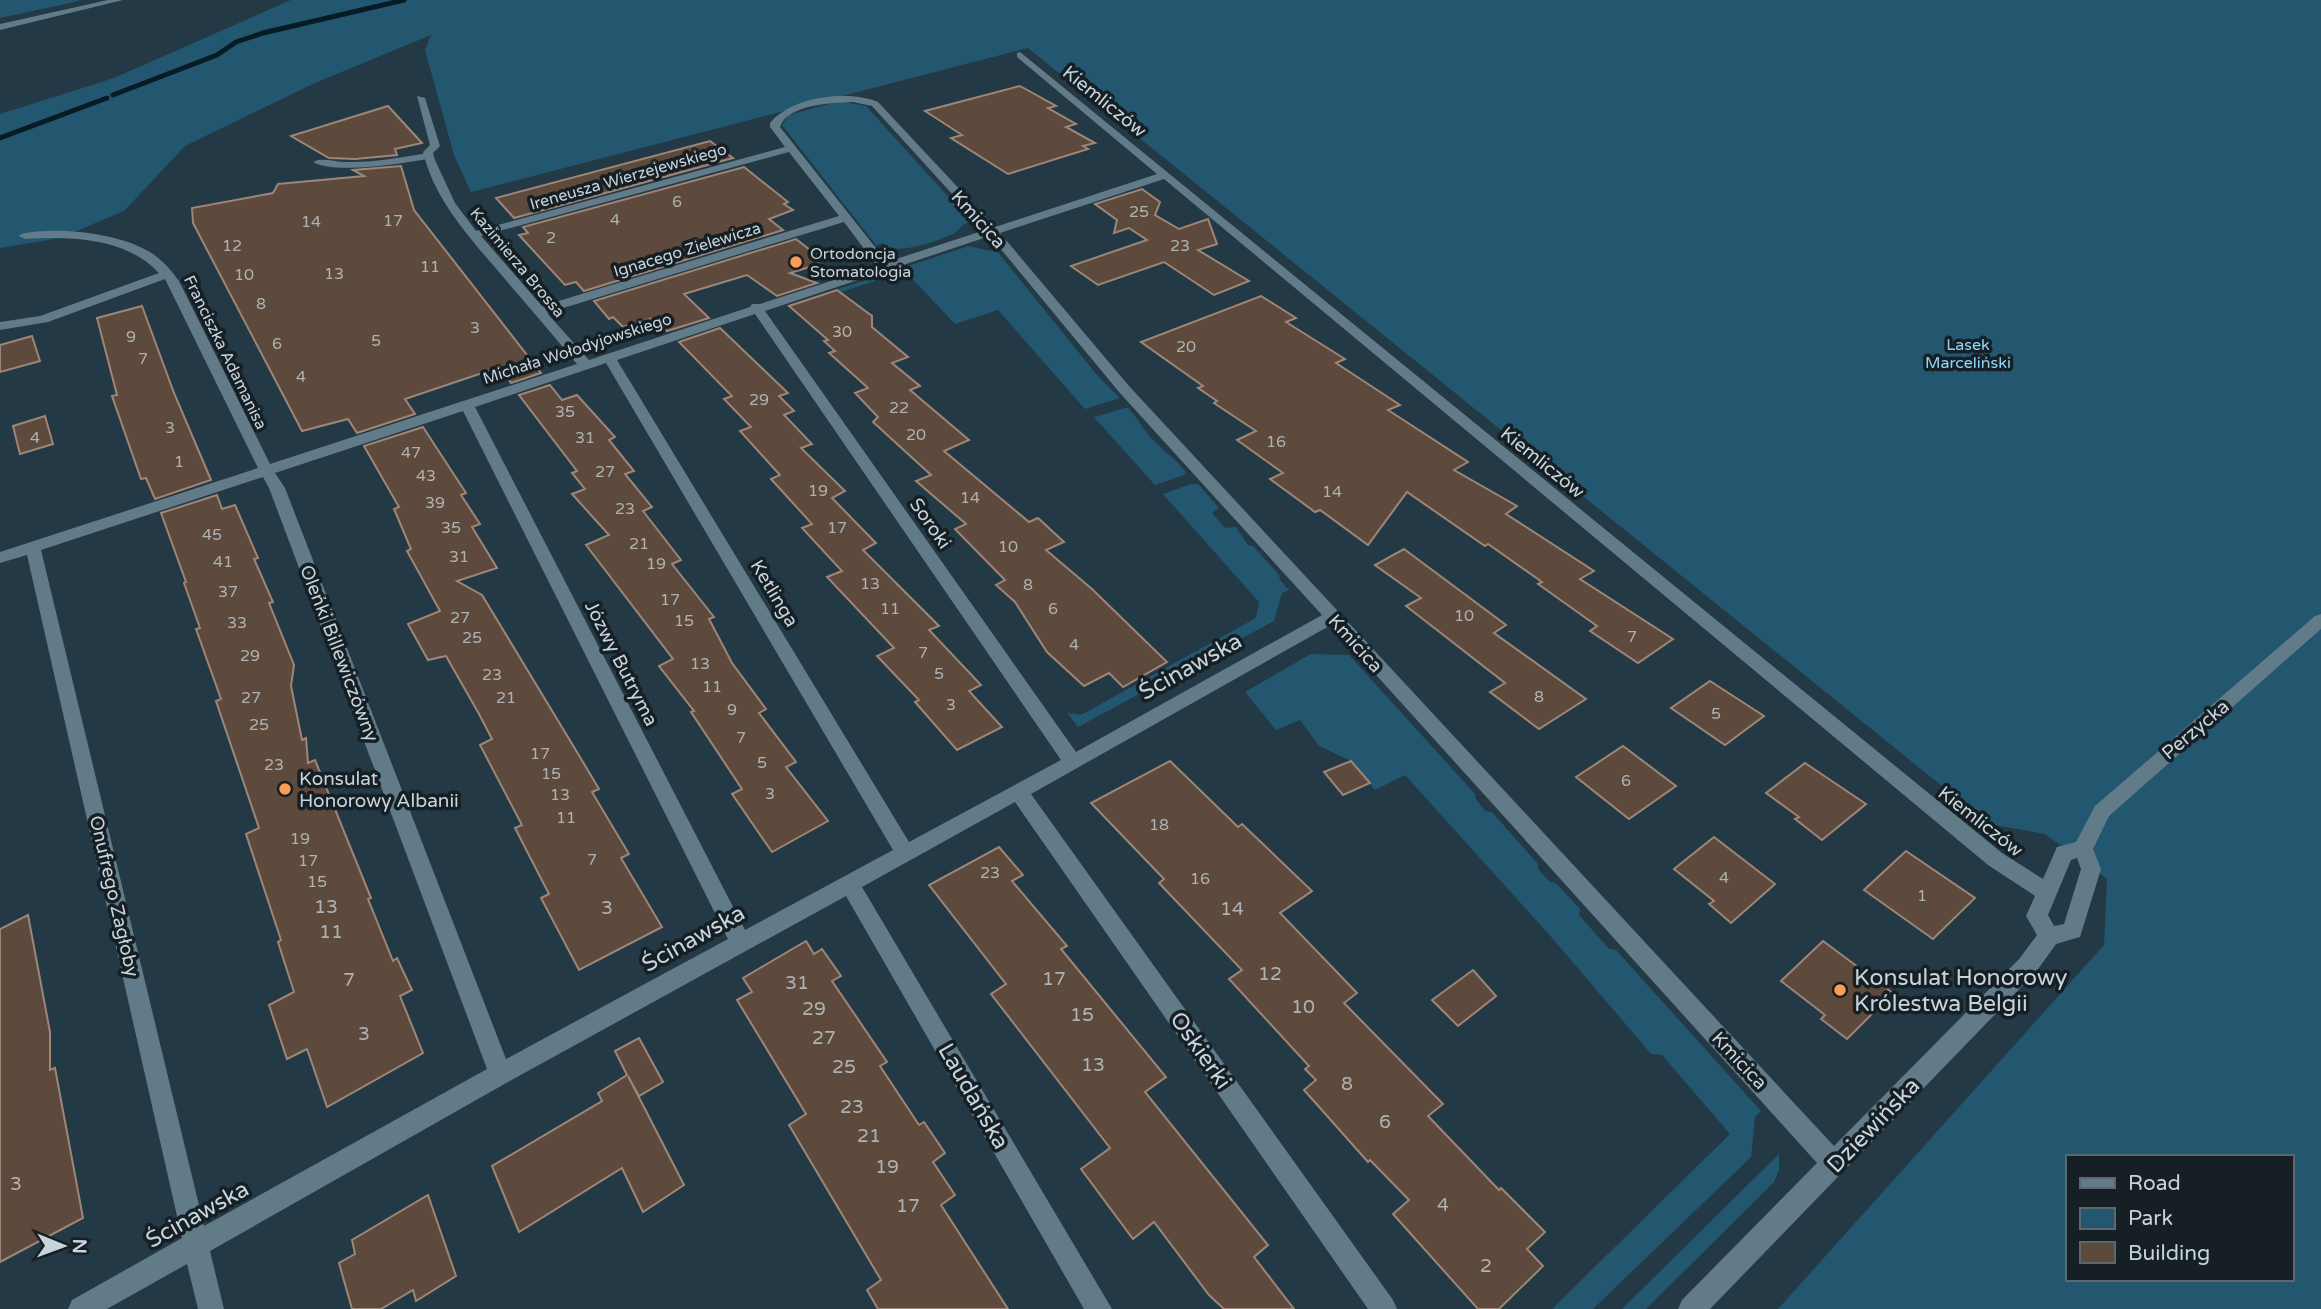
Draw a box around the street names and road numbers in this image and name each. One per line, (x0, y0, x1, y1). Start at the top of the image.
street label: Kiemliczów (1058, 61, 1151, 142)
street label: Ireneusza Wierzejewskiego (528, 139, 729, 215)
street label: Kmicica (946, 186, 1010, 253)
street label: Kazimierza Brossa (465, 204, 569, 322)
street label: Ignacego Zielewicza (611, 218, 763, 282)
street label: Franciszka Adamanisa (179, 272, 271, 433)
street label: Michała Wołodyjowskiego (480, 309, 674, 389)
street label: Kiemliczów (1496, 422, 1589, 503)
street label: Soroki (905, 494, 956, 553)
street label: Ketlinga (746, 556, 803, 631)
street label: Oleńki Billewiczówny (295, 562, 383, 745)
street label: Józwy Butryma (580, 597, 662, 730)
street label: Kmicica (1323, 610, 1387, 677)
street label: Ścinawska (1134, 627, 1247, 707)
street label: Perzycka (2158, 695, 2234, 764)
street label: Kiemliczów (1934, 782, 2027, 862)
street label: Onufrego Zagłoby (85, 813, 143, 979)
street label: Ścinawska (637, 899, 750, 979)
street label: Oskierki (1163, 1007, 1237, 1095)
street label: Kmicica (1707, 1027, 1771, 1094)
street label: Laudańska (932, 1038, 1015, 1155)
street label: Dziewińska (1821, 1072, 1926, 1179)
street label: Ścinawska (141, 1175, 254, 1255)

